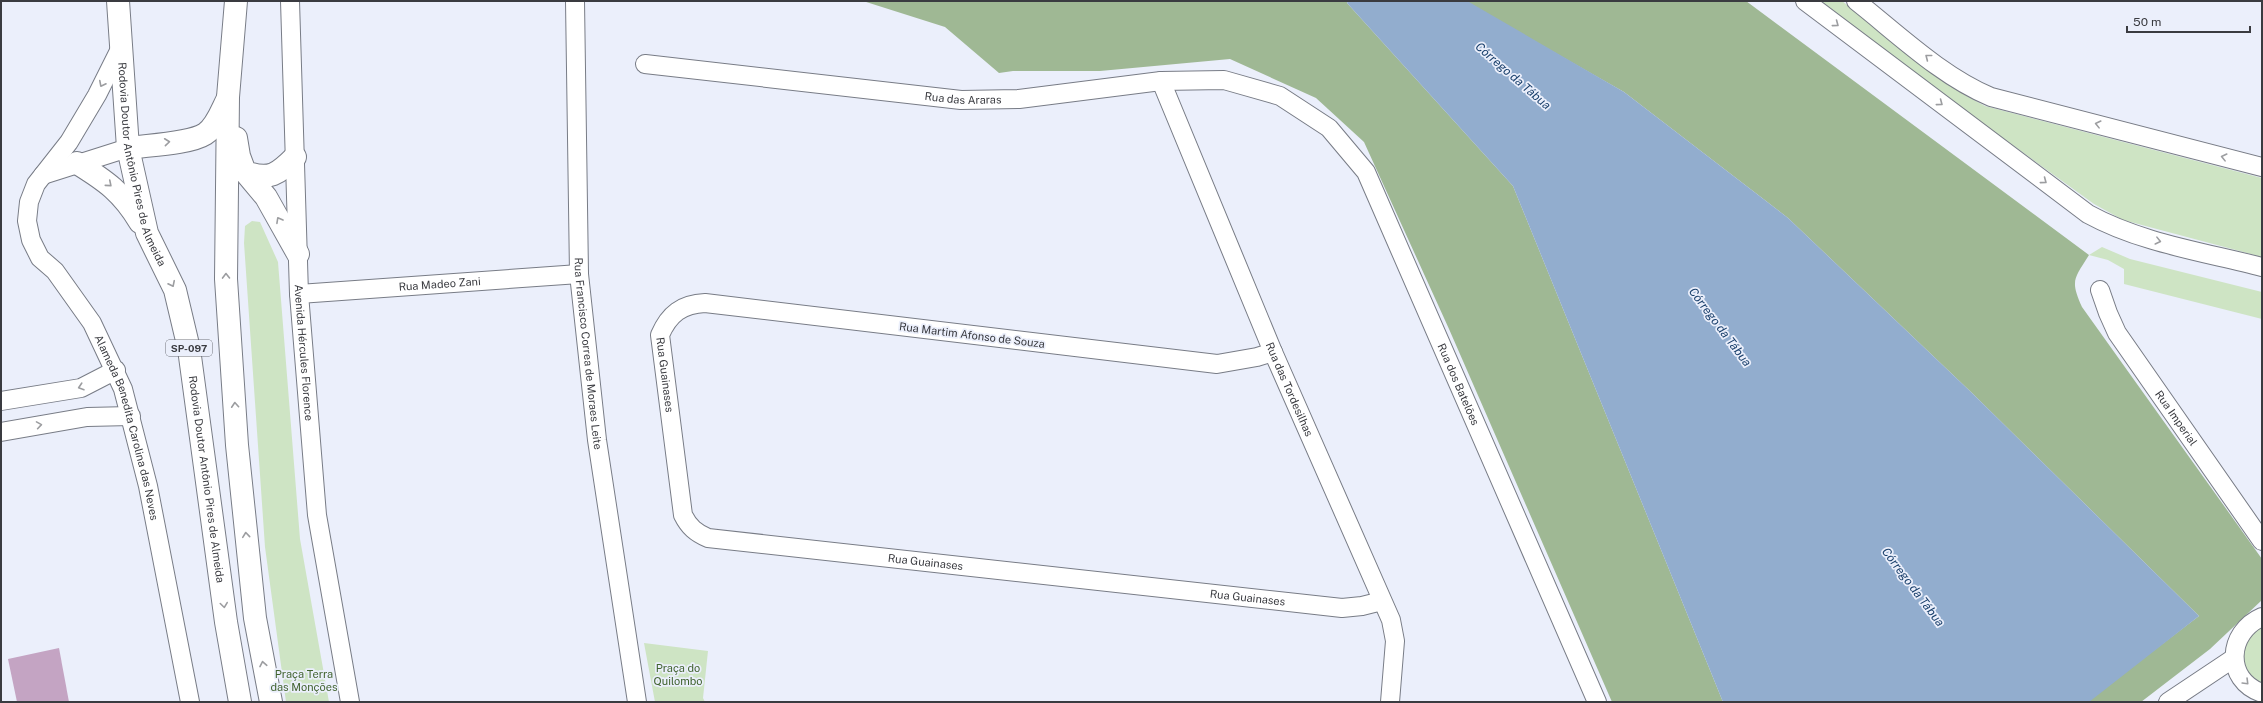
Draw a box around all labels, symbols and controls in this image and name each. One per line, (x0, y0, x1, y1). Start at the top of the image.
scale bar (2127, 8, 2250, 34)
text: 50 m (2133, 15, 2161, 29)
one-way arrow (1832, 20, 1839, 27)
water label: Córrego da Tábua (1473, 40, 1553, 112)
one-way arrow (1925, 55, 1932, 62)
street label: Rodovia Doutor Antônio Pires de Almeida (116, 62, 168, 268)
one-way arrow (100, 80, 107, 87)
street label: Rua das Araras (924, 90, 1002, 106)
one-way arrow (1936, 98, 1943, 105)
one-way arrow (2095, 121, 2102, 129)
one-way arrow (164, 138, 170, 147)
one-way arrow (2221, 153, 2228, 162)
one-way arrow (2040, 176, 2047, 183)
one-way arrow (104, 180, 112, 187)
one-way arrow (276, 217, 283, 224)
one-way arrow (2155, 236, 2161, 244)
street label: Rua Francisco Correa de Moraes Leite (573, 257, 604, 450)
one-way arrow (222, 273, 230, 279)
street label: Rua Madeo Zani (398, 275, 481, 293)
one-way arrow (167, 280, 175, 287)
street label: Avenida Hércules Florence (293, 284, 315, 421)
water label: Córrego da Tábua (1686, 285, 1754, 369)
street label: Rua Martim Afonso de Souza (898, 320, 1046, 350)
street label: Alameda Benedita Carolina das Neves (92, 333, 161, 522)
street label: Rua Guainases (654, 336, 676, 413)
road number: SP-097 (166, 340, 212, 356)
street label: Rua das Tordesilhas (1264, 340, 1316, 439)
street label: Rua dos Batelões (1435, 342, 1482, 427)
street label: Rodovia Doutor Antônio Pires de Almeida (187, 375, 227, 584)
one-way arrow (78, 382, 85, 391)
street label: Rua Imperial (2153, 388, 2200, 448)
one-way arrow (230, 402, 239, 408)
one-way arrow (36, 421, 43, 430)
one-way arrow (242, 532, 251, 538)
water label: Córrego da Tábua (1879, 545, 1947, 629)
street label: Rua Guainases (887, 552, 964, 572)
street label: Rua Guainases (1209, 587, 1286, 608)
one-way arrow (219, 602, 228, 608)
one-way arrow (260, 661, 268, 667)
park label: Praça do Quilombo (653, 662, 703, 687)
park label: Praça Terra das Monções (271, 668, 338, 694)
one-way arrow (2241, 677, 2249, 685)

